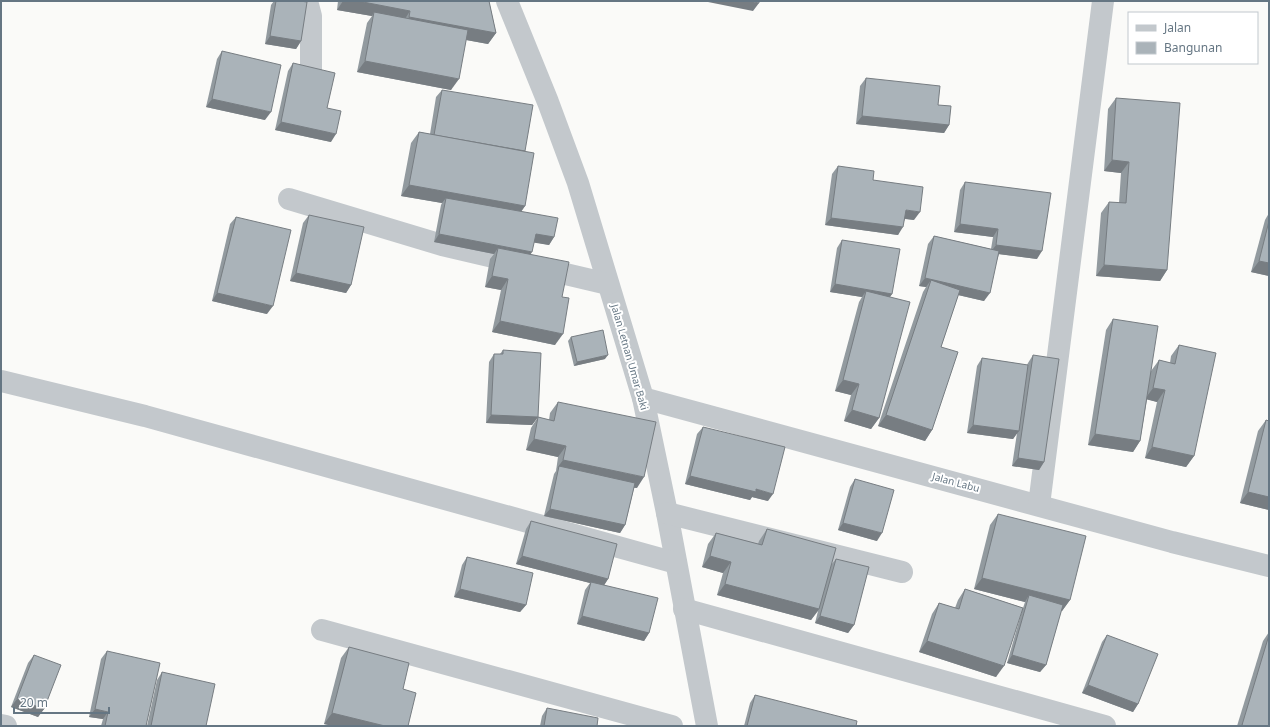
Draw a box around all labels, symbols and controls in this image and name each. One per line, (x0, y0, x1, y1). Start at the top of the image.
legend (1128, 12, 1258, 64)
text: Jalan (1163, 19, 1191, 36)
text: Bangunan (1164, 39, 1222, 56)
street label: Jalan Letnan Umar Baki (608, 302, 652, 412)
street label: Jalan Labu (930, 469, 981, 495)
scale bar (14, 689, 109, 715)
text: 20 m (20, 694, 48, 711)

